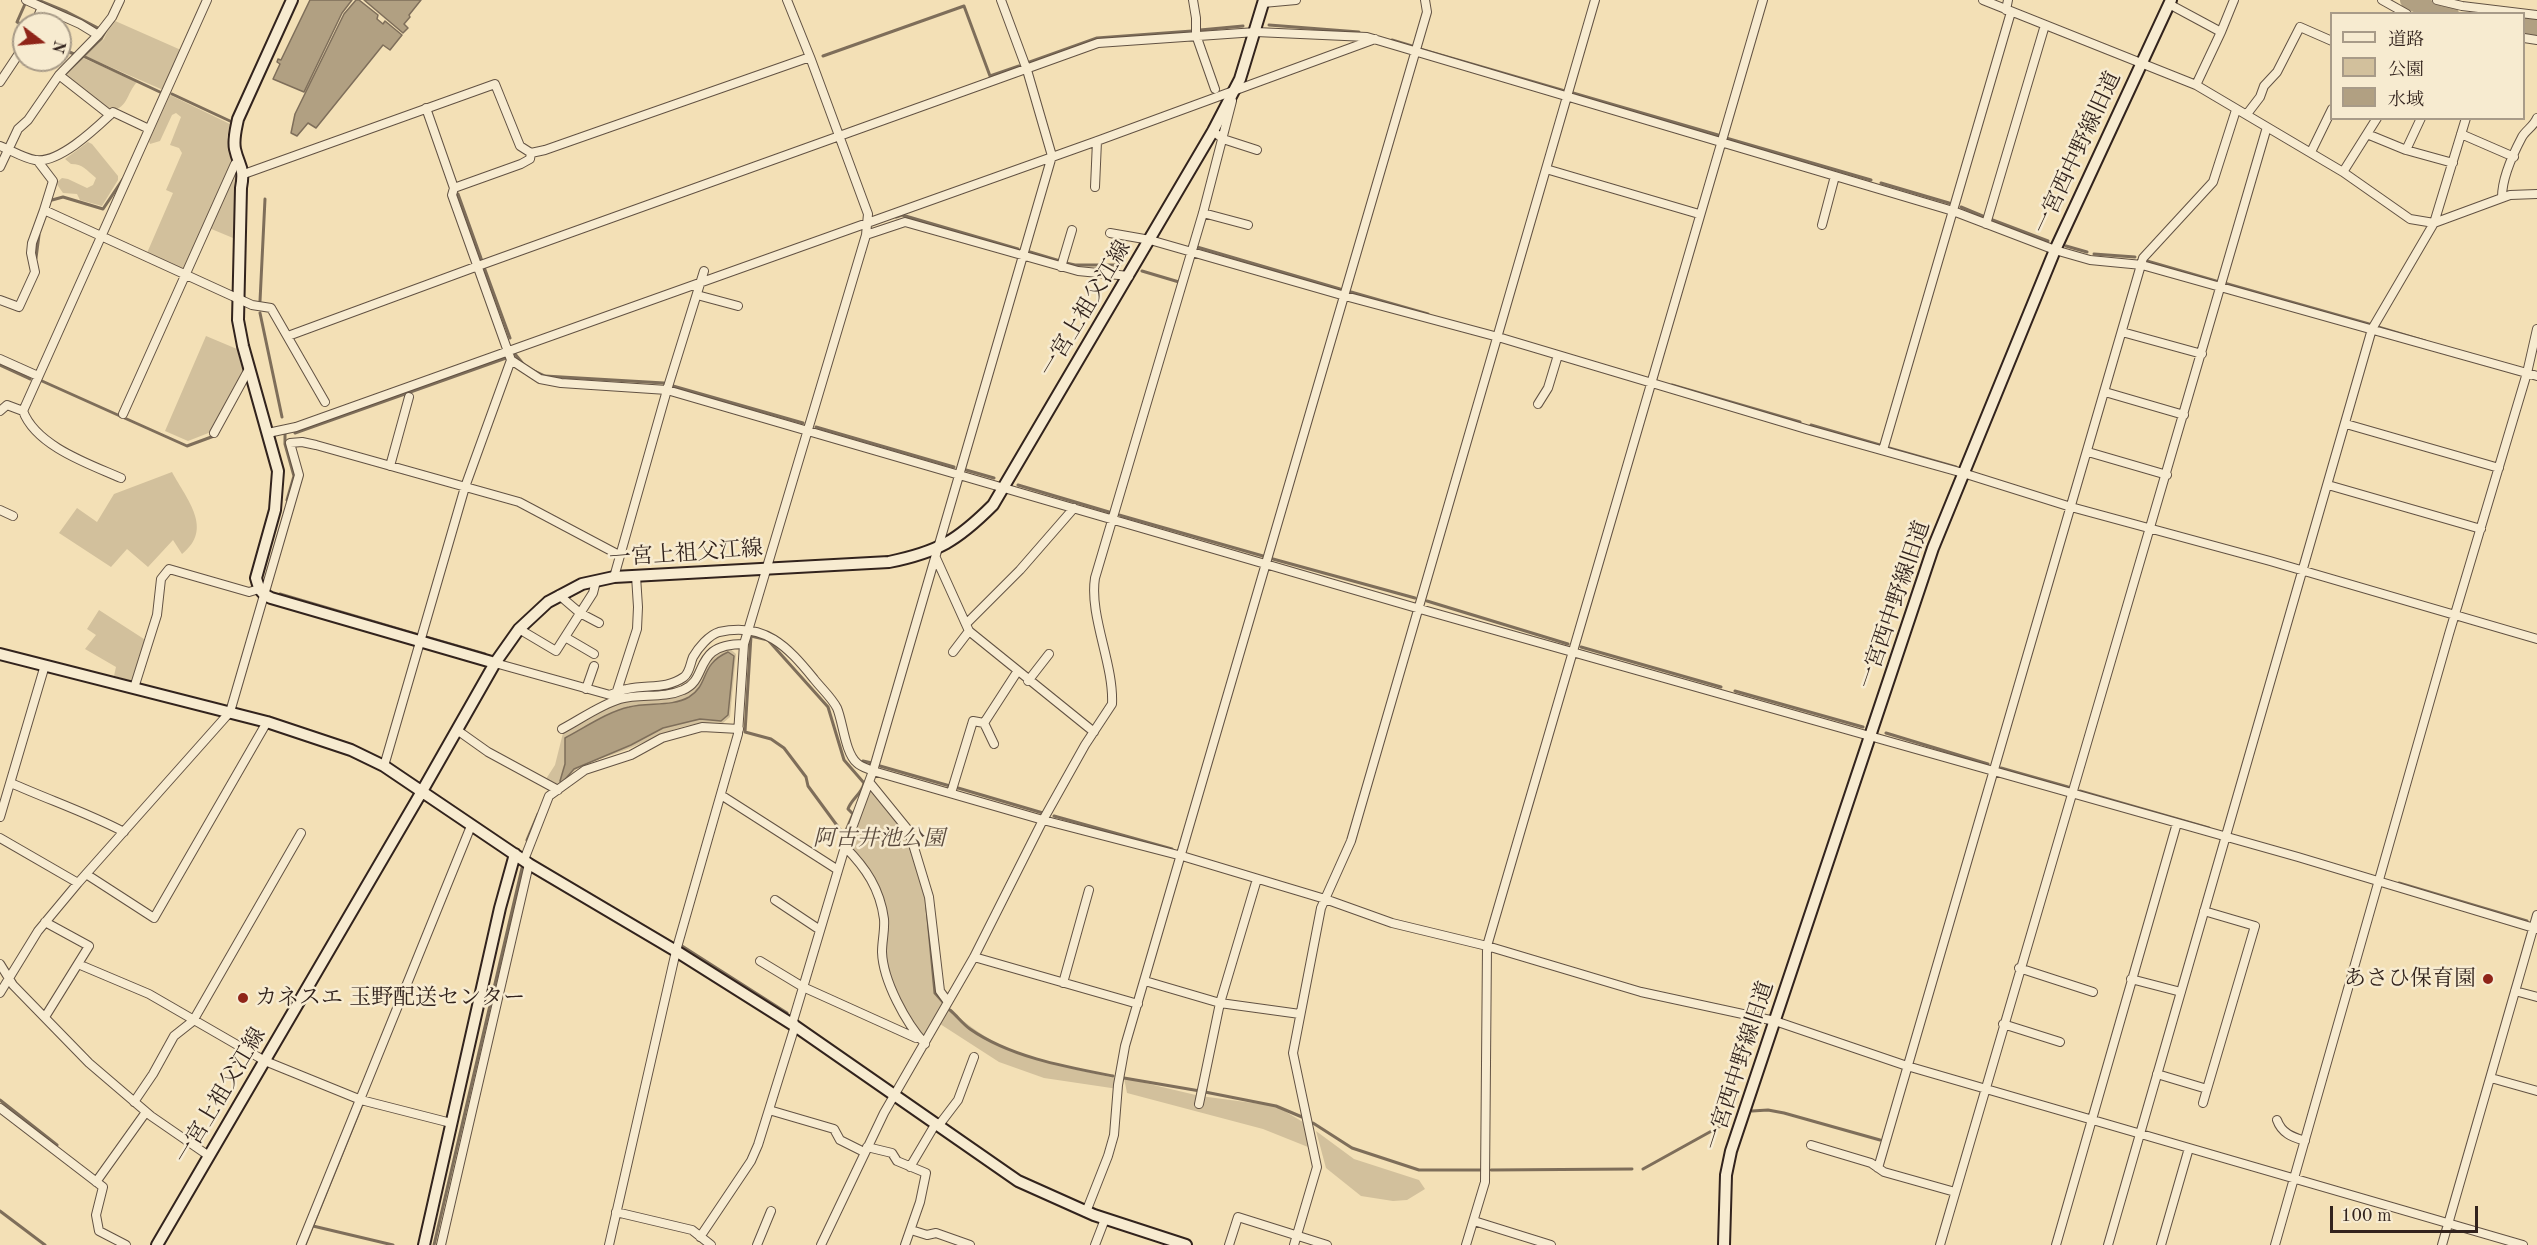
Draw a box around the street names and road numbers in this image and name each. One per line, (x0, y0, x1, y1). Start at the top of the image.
street label: 一宮西中野線旧道 (2029, 68, 2127, 238)
street label: 一宮上祖父江線 (1035, 236, 1137, 382)
street label: 一宮西中野線旧道 (1854, 517, 1936, 693)
street label: 一宮上祖父江線 (608, 535, 764, 573)
street label: 一宮西中野線旧道 (1700, 978, 1780, 1154)
street label: 一宮上祖父江線 (170, 1023, 272, 1169)

